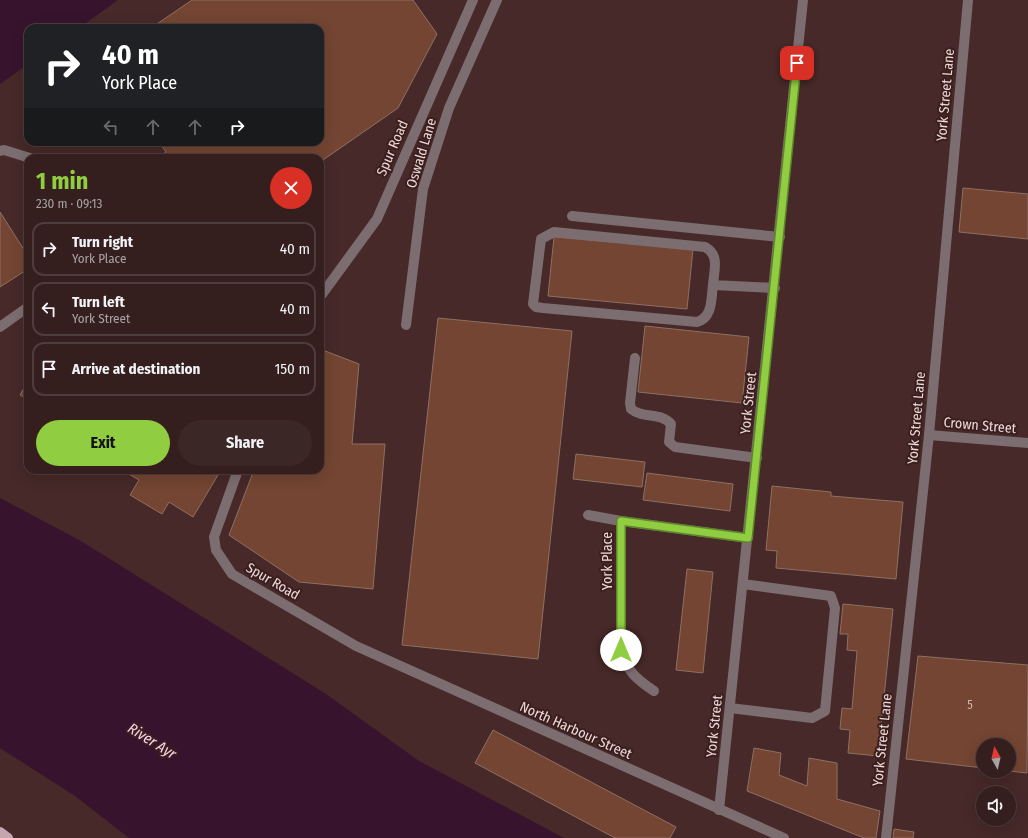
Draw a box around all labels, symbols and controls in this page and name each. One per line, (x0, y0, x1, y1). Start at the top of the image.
text: 40 m (102, 38, 159, 71)
icon: right (36, 40, 88, 92)
pin (780, 46, 814, 80)
street label: York Street Lane (933, 48, 958, 142)
icon: arrive (786, 52, 808, 74)
text: York Place (102, 72, 177, 94)
icon: left (100, 116, 122, 138)
icon: ahead (142, 116, 164, 138)
icon: ahead (184, 116, 206, 138)
icon: right (226, 116, 248, 138)
street label: Oswald Lane (403, 116, 440, 190)
street label: Spur Road (373, 118, 412, 179)
text: 1 min (36, 167, 88, 195)
button: close (270, 167, 312, 209)
text: 230 m · 09:13 (36, 196, 102, 211)
text: Turn right (72, 233, 133, 251)
icon: right (38, 238, 60, 260)
text: 40 m (280, 240, 310, 258)
text: York Place (72, 251, 126, 266)
text: Turn left (72, 293, 125, 311)
icon: left (38, 298, 60, 320)
text: 40 m (280, 300, 310, 318)
text: York Street (72, 311, 130, 326)
icon: arrive (38, 358, 60, 380)
text: Arrive at destination (72, 360, 200, 378)
text: 150 m (274, 360, 310, 378)
street label: York Street (737, 371, 760, 435)
street label: York Street Lane (904, 371, 929, 465)
street label: Crown Street (943, 414, 1017, 437)
button: Exit (36, 420, 170, 466)
button: Share (178, 420, 312, 466)
street label: York Place (599, 532, 616, 590)
street label: Spur Road (243, 559, 303, 604)
position arrow (600, 629, 642, 671)
street label: York Street Lane (869, 693, 896, 787)
street label: York Street (703, 694, 726, 758)
street label: North Harbour Street (517, 698, 635, 763)
house number: 5 (967, 698, 973, 712)
water label: River Ayr (124, 719, 180, 763)
north arrow (976, 738, 1016, 778)
map controls (976, 738, 1016, 826)
button: sound (976, 786, 1016, 826)

